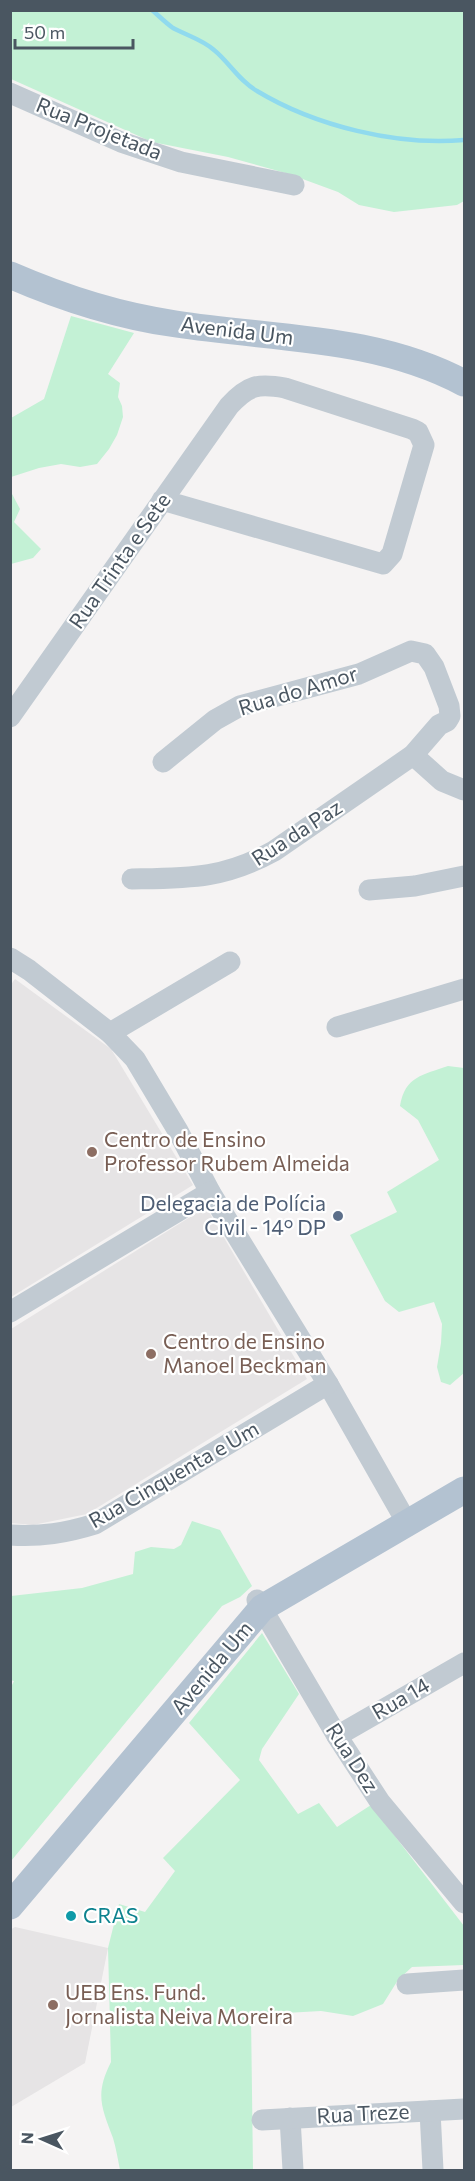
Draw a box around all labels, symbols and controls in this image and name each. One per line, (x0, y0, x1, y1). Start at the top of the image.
scale bar (15, 12, 134, 50)
text: 50 m (24, 21, 65, 43)
street label: Rua Projetada (33, 91, 166, 164)
street label: Avenida Um (179, 310, 295, 349)
street label: Rua Trinta e Sete (63, 488, 175, 633)
street label: Rua do Amor (235, 660, 360, 720)
street label: Rua da Paz (246, 793, 346, 870)
place label: Centro de Ensino Professor Rubem Almeida (104, 1126, 350, 1175)
marker: Centro de Ensino Professor Rubem Almeida (85, 1145, 99, 1159)
place label: Delegacia de Polícia Civil - 14º DP (140, 1190, 326, 1239)
marker: Delegacia de Polícia Civil - 14º DP (331, 1209, 345, 1223)
place label: Centro de Ensino Manoel Beckman (163, 1328, 327, 1377)
marker: Centro de Ensino Manoel Beckman (144, 1347, 158, 1361)
street label: Rua Cinquenta e Um (84, 1415, 263, 1533)
street label: Avenida Um (165, 1616, 257, 1719)
street label: Rua 14 (367, 1671, 434, 1724)
street label: Rua Dez (322, 1718, 385, 1797)
place label: CRAS (83, 1902, 138, 1927)
marker: CRAS (64, 1909, 78, 1923)
place label: UEB Ens. Fund. Jornalista Neiva Moreira (65, 1979, 293, 2028)
marker: UEB Ens. Fund. Jornalista Neiva Moreira (46, 1998, 60, 2012)
street label: Rua Treze (316, 2098, 410, 2127)
north arrow (12, 2109, 72, 2169)
text: N (17, 2132, 36, 2145)

